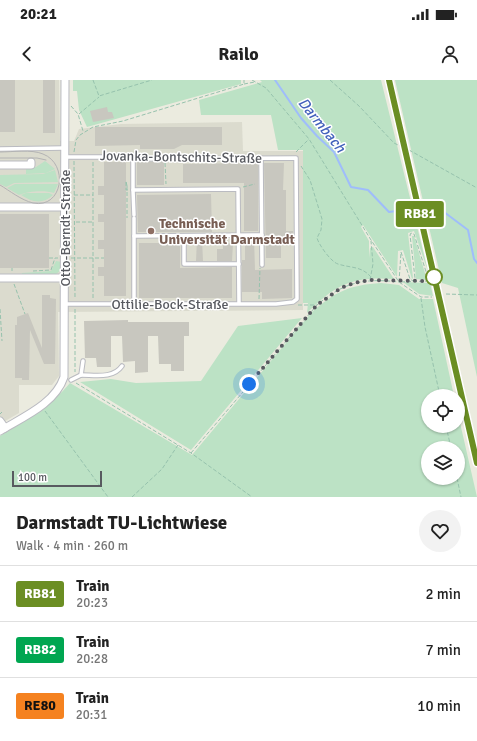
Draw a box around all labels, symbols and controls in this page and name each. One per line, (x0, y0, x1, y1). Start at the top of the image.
text: 20:21 (20, 5, 57, 23)
icon: back (16, 43, 38, 65)
text: Railo (218, 43, 259, 65)
icon: person (439, 43, 461, 65)
water label: Darmbach (294, 94, 350, 157)
street label: Jovanka-Bontschits-Straße (100, 147, 262, 167)
street label: Otto-Berndt-Straße (57, 169, 74, 287)
line badge: RB81 (392, 201, 448, 227)
text: RB81 (404, 205, 436, 222)
place label: Technische Universität Darmstadt (159, 215, 296, 248)
marker: Technische Universität Darmstadt (146, 226, 156, 236)
unlabelled marker (425, 268, 443, 286)
street label: Ottilie-Bock-Straße (111, 296, 229, 313)
your location (239, 374, 259, 394)
map controls (421, 389, 465, 485)
button: locate (421, 389, 465, 433)
button: layers (421, 441, 465, 485)
scale bar (12, 469, 102, 488)
text: 100 m (18, 471, 47, 484)
button: heart (419, 510, 461, 552)
text: Darmstadt TU-Lichtwiese (16, 511, 227, 535)
text: Walk · 4 min · 260 m (16, 538, 128, 554)
text: Train (76, 577, 110, 595)
text: RB81 (24, 585, 56, 602)
text: 2 min (425, 585, 461, 603)
text: 20:23 (76, 595, 108, 611)
text: Train (76, 633, 110, 651)
text: RB82 (24, 641, 56, 658)
text: 7 min (425, 641, 461, 659)
text: 20:28 (76, 651, 108, 667)
text: Train (76, 689, 109, 707)
text: RE80 (24, 697, 56, 714)
text: 10 min (417, 697, 461, 715)
text: 20:31 (76, 707, 107, 723)

